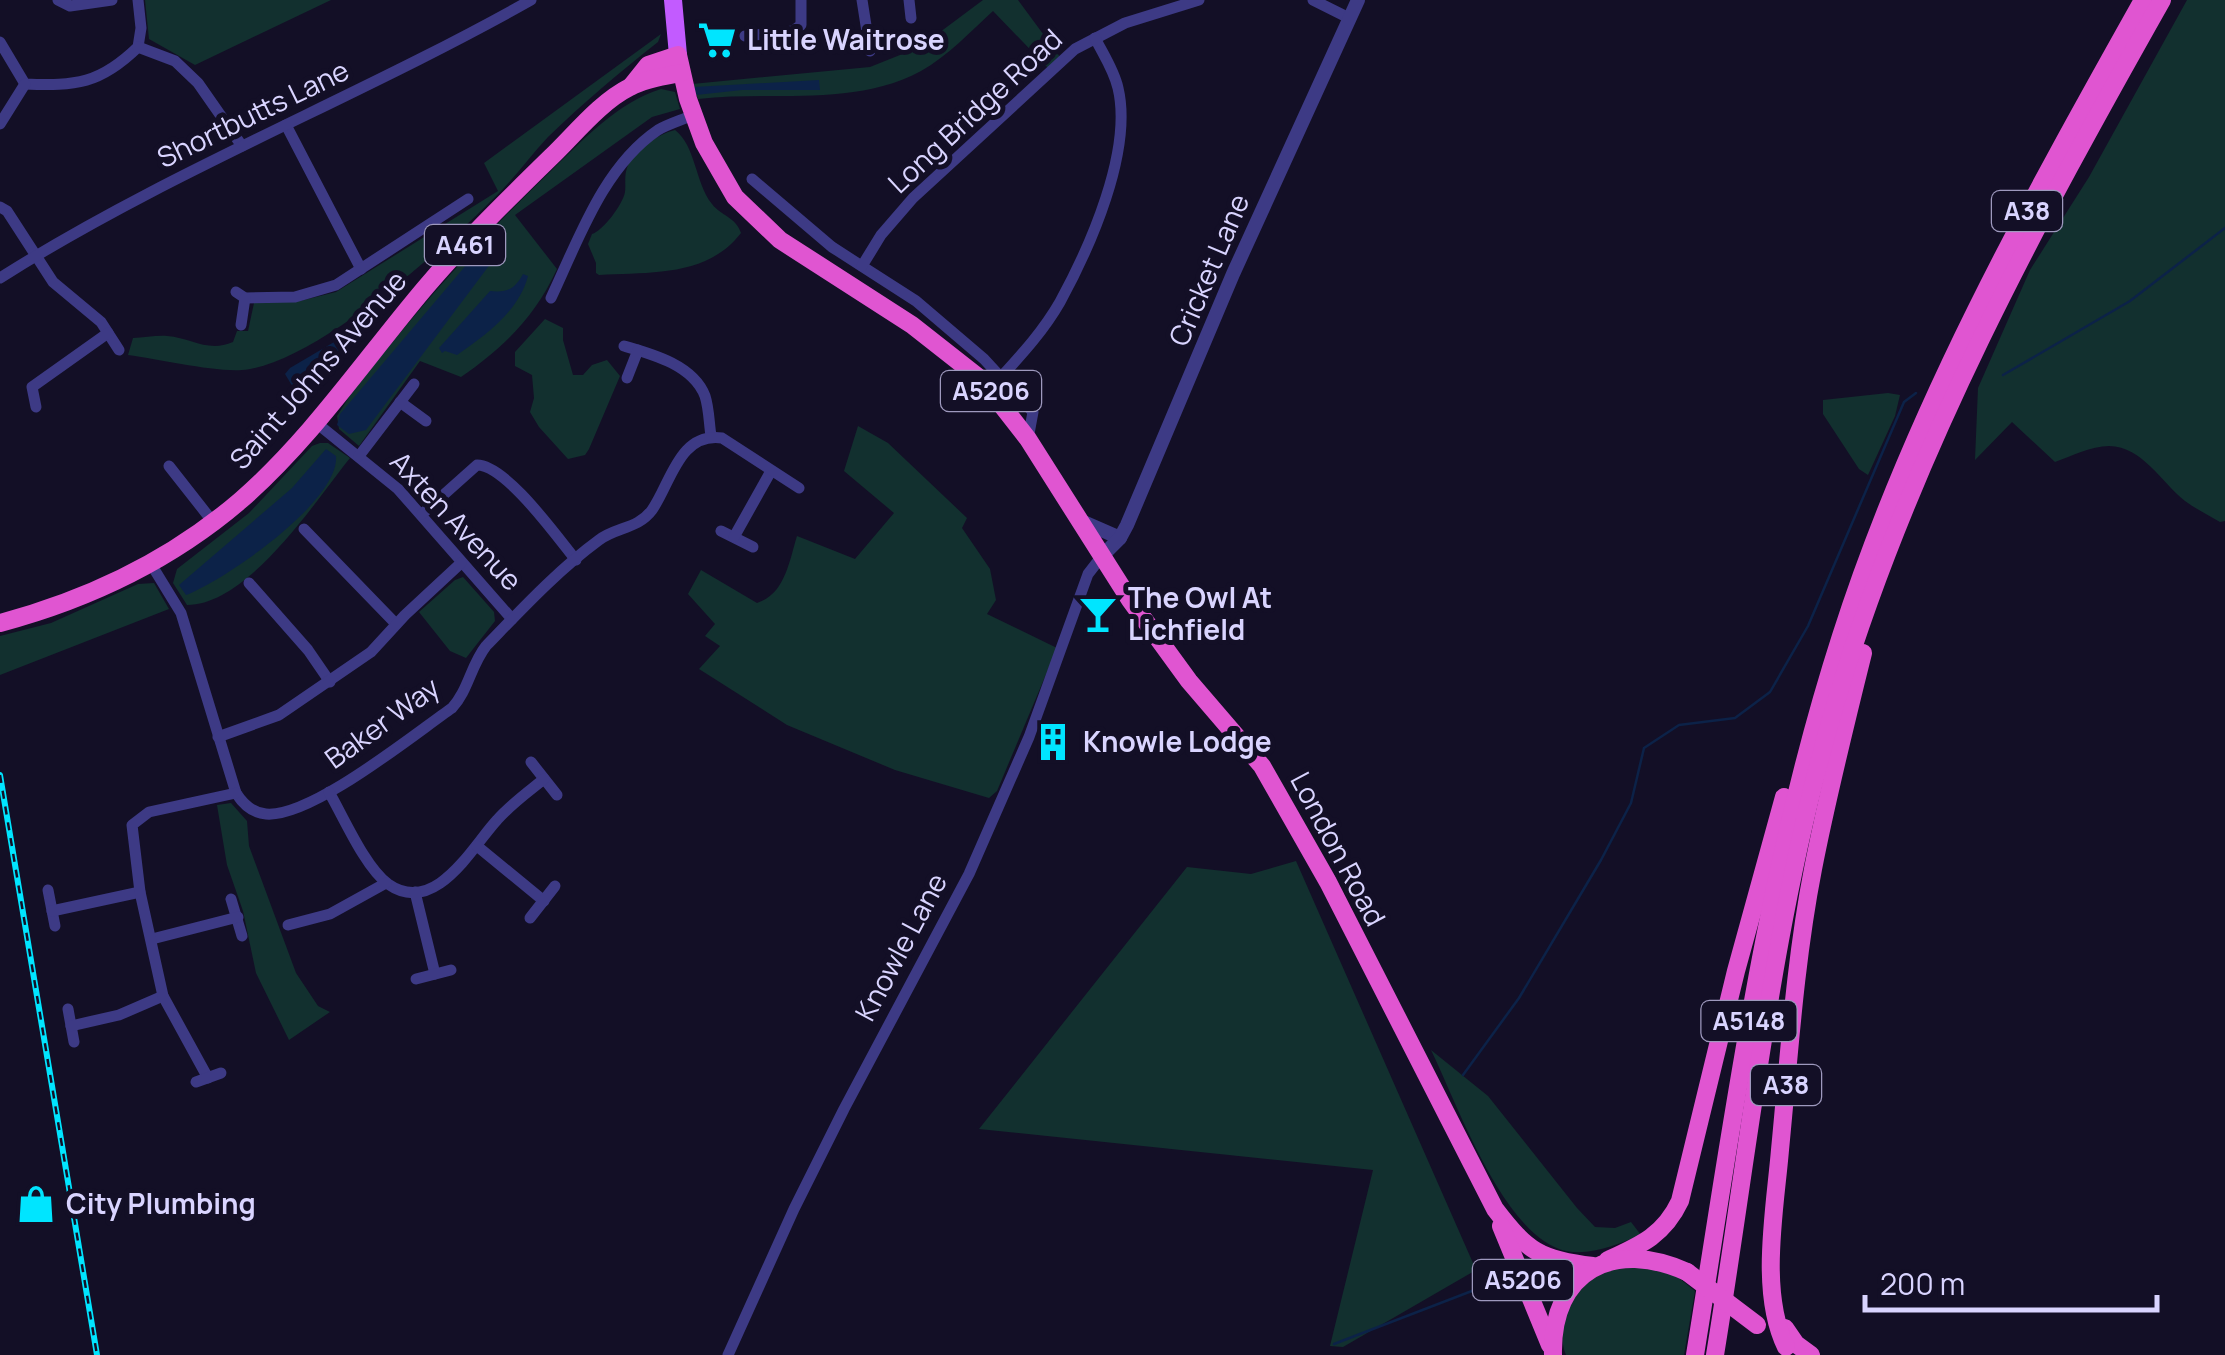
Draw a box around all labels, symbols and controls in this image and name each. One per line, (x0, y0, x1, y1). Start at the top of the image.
supermarket icon: Little Waitrose (696, 19, 738, 61)
place label: Little Waitrose (747, 20, 945, 58)
street label: Long Bridge Road (879, 20, 1070, 201)
street label: Shortbutts Lane (150, 50, 355, 176)
street label: Cricket Lane (1159, 188, 1257, 351)
road number: A38 (1992, 191, 2062, 231)
road number: A461 (425, 225, 505, 265)
street label: Saint Johns Avenue (220, 262, 414, 477)
road number: A5206 (941, 371, 1041, 411)
street label: Axten Avenue (382, 443, 531, 598)
place label: The Owl At Lichfield (1128, 578, 1272, 648)
bar icon: The Owl At Lichfield (1077, 593, 1119, 635)
street label: Baker Way (317, 668, 446, 777)
building icon: Knowle Lodge (1032, 721, 1074, 763)
place label: Knowle Lodge (1083, 722, 1272, 760)
street label: London Road (1282, 765, 1395, 932)
street label: Knowle Lane (845, 866, 955, 1027)
road number: A5148 (1702, 1001, 1796, 1041)
road number: A38 (1751, 1065, 1821, 1105)
shop icon: City Plumbing (15, 1183, 57, 1225)
place label: City Plumbing (66, 1184, 256, 1222)
scale bar (1865, 1250, 2158, 1312)
road number: A5206 (1473, 1260, 1573, 1300)
text: 200 m (1880, 1263, 1965, 1304)

